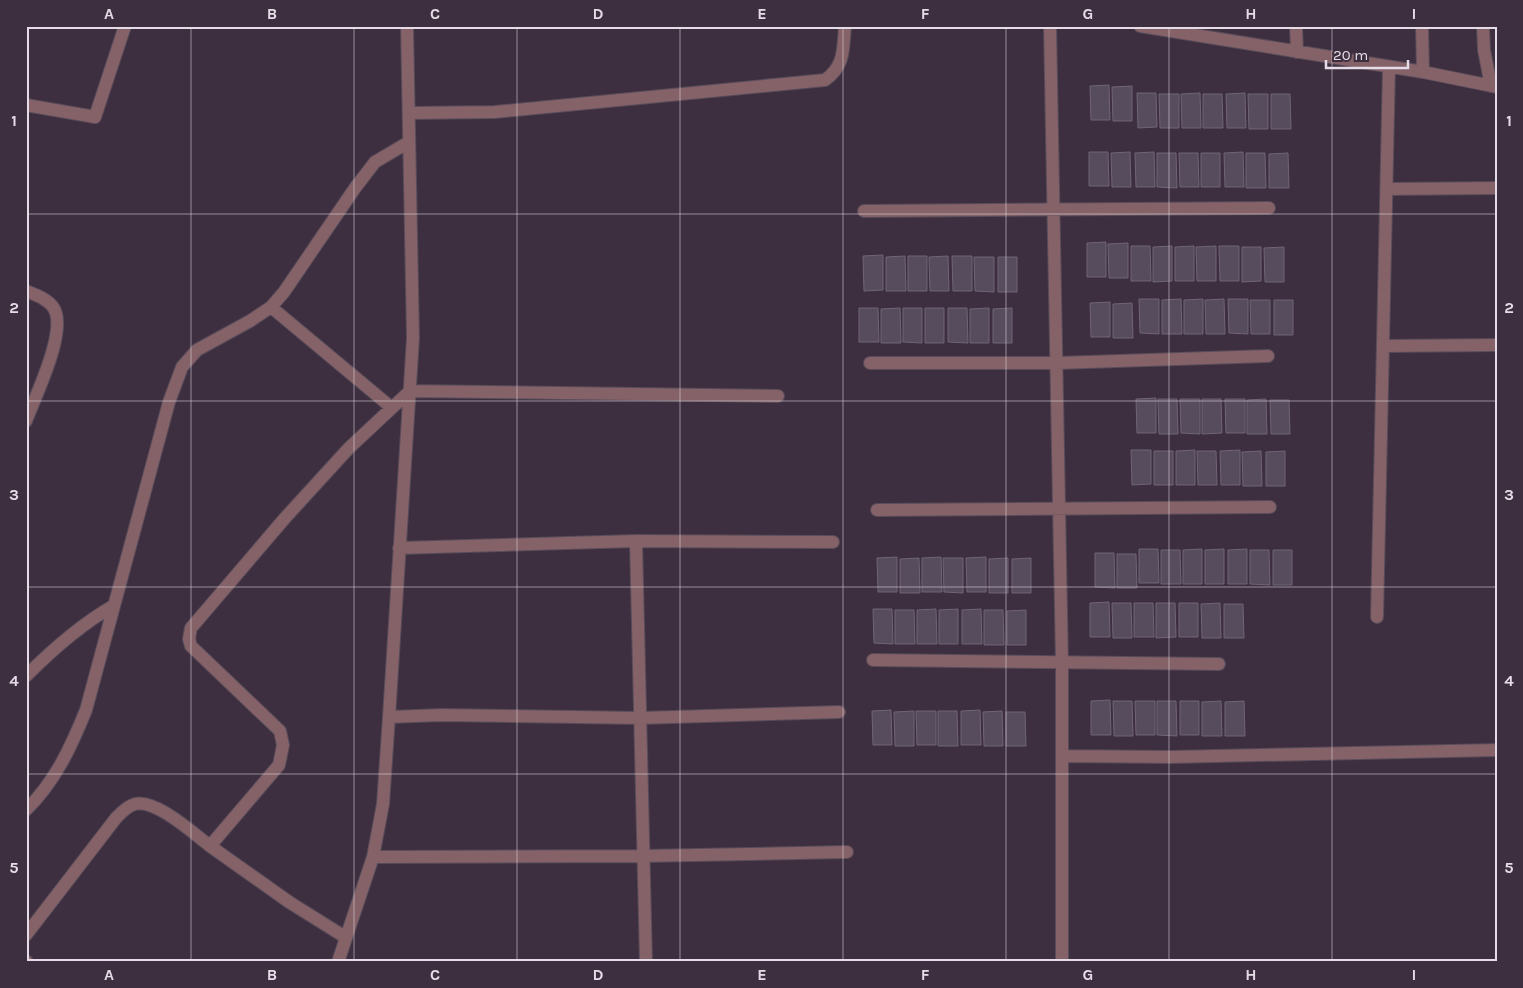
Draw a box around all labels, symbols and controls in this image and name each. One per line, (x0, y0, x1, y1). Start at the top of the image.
text: A (104, 4, 114, 23)
text: B (267, 4, 277, 23)
text: C (430, 4, 440, 23)
text: D (593, 4, 604, 23)
text: E (757, 4, 767, 23)
text: F (921, 4, 930, 23)
text: G (1083, 4, 1093, 23)
text: H (1245, 4, 1257, 23)
text: I (1412, 4, 1416, 23)
scale bar (1326, 38, 1408, 70)
text: 20 m (1333, 46, 1368, 64)
text: 1 (11, 111, 17, 130)
text: 1 (1506, 111, 1512, 130)
text: 2 (9, 298, 19, 317)
text: 2 (1504, 298, 1514, 317)
text: 3 (9, 485, 19, 504)
text: 3 (1504, 485, 1514, 504)
text: 4 (9, 671, 19, 690)
text: 4 (1504, 671, 1514, 690)
text: 5 (9, 858, 19, 877)
text: 5 (1504, 858, 1514, 877)
text: A (104, 965, 114, 984)
text: B (267, 965, 277, 984)
text: C (430, 965, 440, 984)
text: D (593, 965, 604, 984)
text: E (757, 965, 767, 984)
text: F (921, 965, 930, 984)
text: G (1083, 965, 1093, 984)
text: H (1245, 965, 1257, 984)
text: I (1412, 965, 1416, 984)

